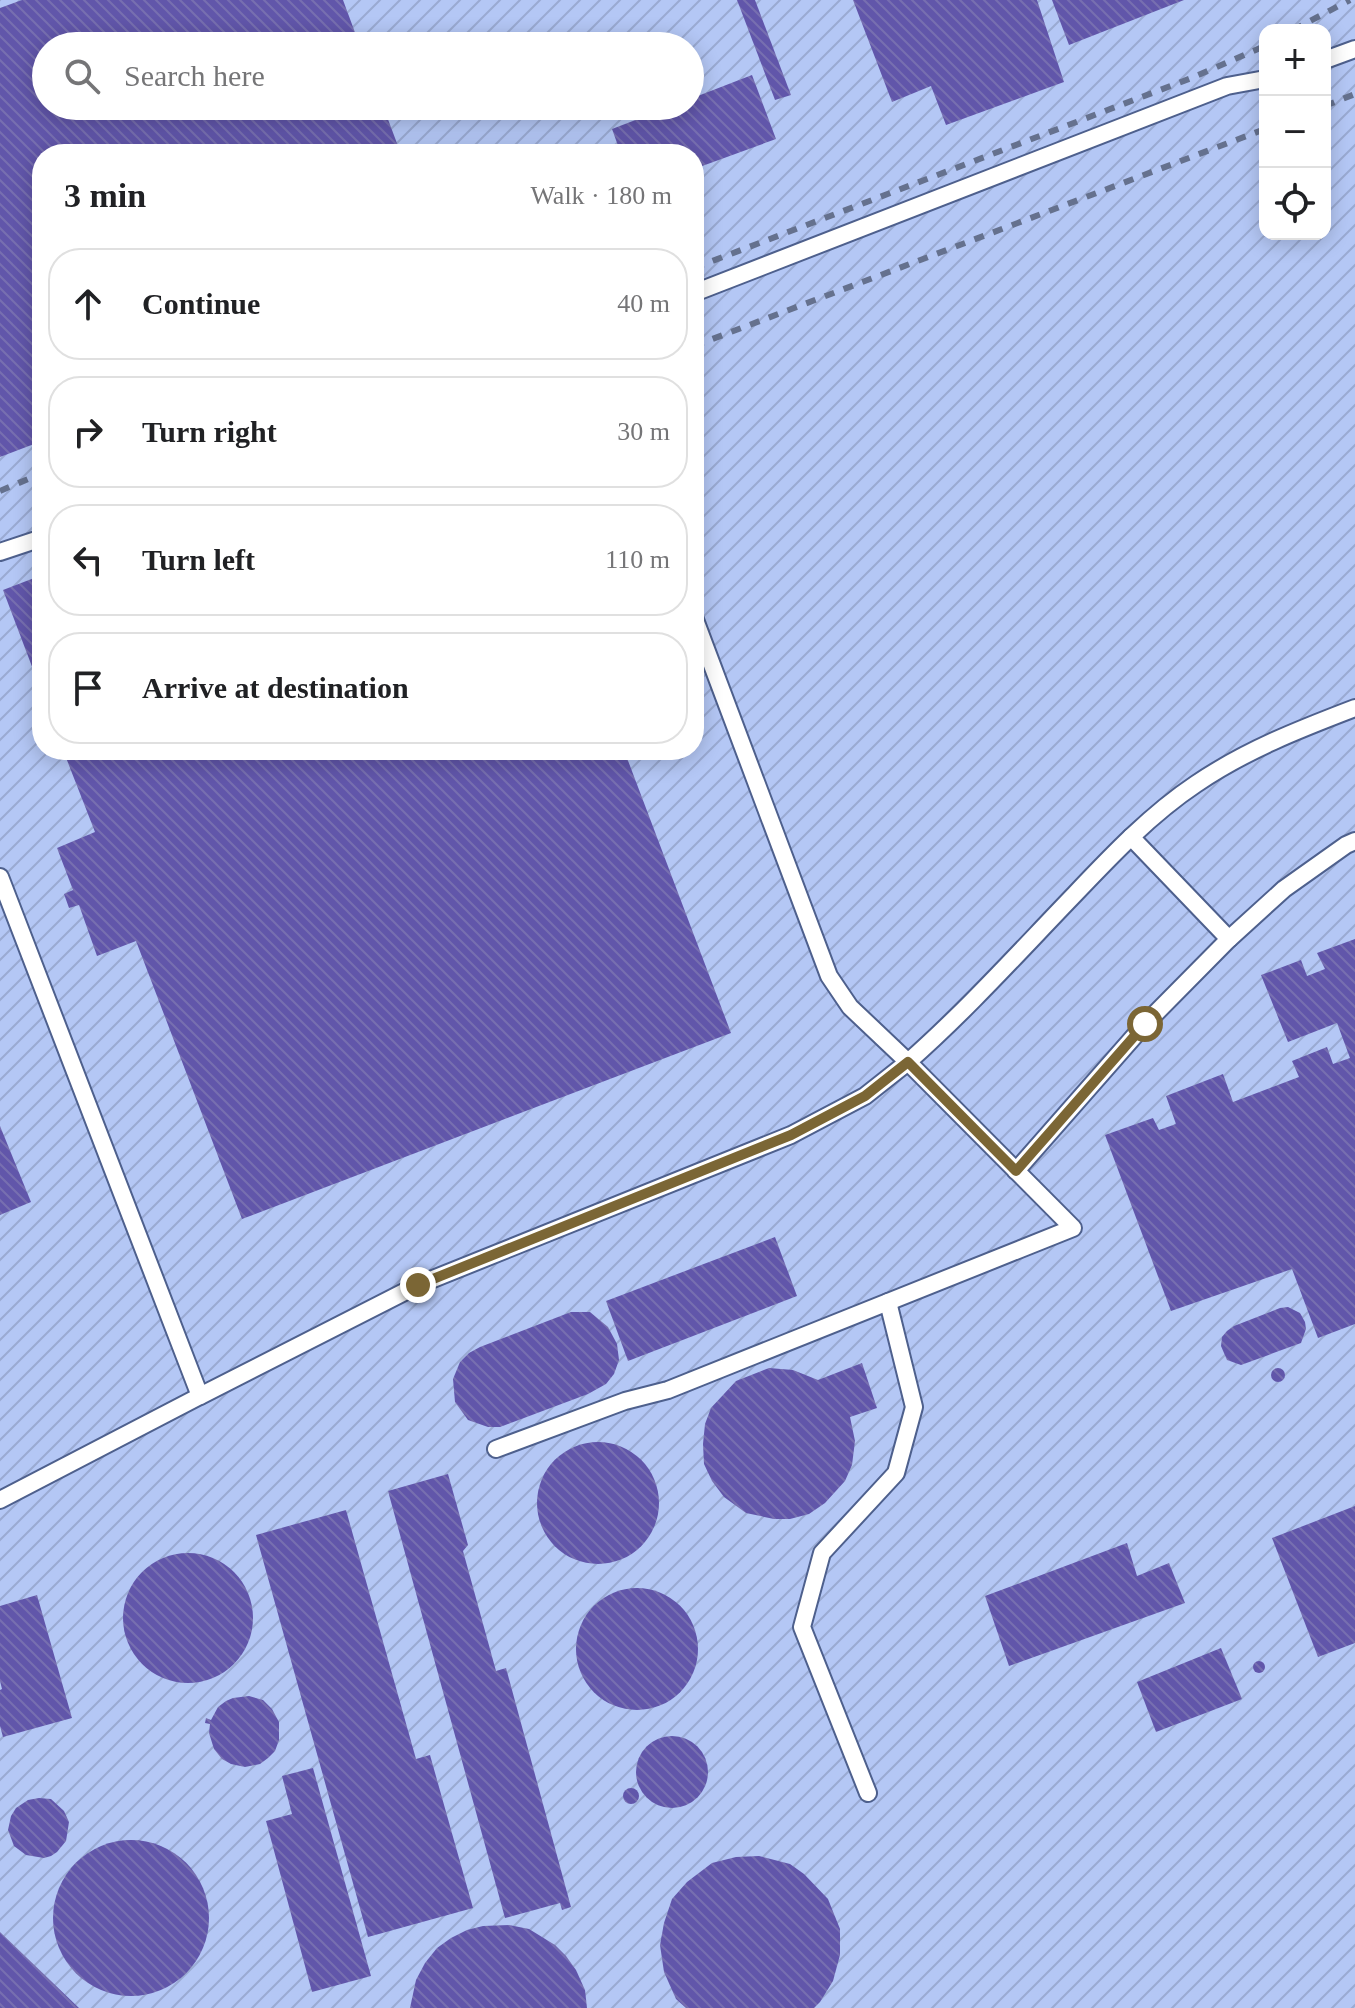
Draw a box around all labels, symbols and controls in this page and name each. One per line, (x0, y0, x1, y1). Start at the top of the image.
map controls (1259, 24, 1331, 240)
button: + (1259, 24, 1331, 96)
search box (32, 32, 704, 120)
icon: search (60, 54, 104, 98)
text: Search here (124, 59, 265, 92)
button: − (1259, 96, 1331, 168)
button: locate (1259, 168, 1331, 240)
text: 3 min (64, 177, 146, 214)
text: Walk · 180 m (530, 181, 672, 210)
icon: ahead (66, 282, 110, 326)
text: Continue (142, 287, 260, 320)
text: 40 m (617, 289, 670, 318)
icon: right (66, 410, 110, 454)
text: Turn right (142, 415, 277, 448)
text: 30 m (617, 417, 670, 446)
icon: left (66, 538, 110, 582)
text: Turn left (142, 543, 255, 576)
text: 110 m (605, 545, 670, 574)
icon: arrive (66, 666, 110, 710)
text: Arrive at destination (142, 671, 409, 704)
route start (1127, 1006, 1163, 1042)
route end (400, 1267, 436, 1303)

